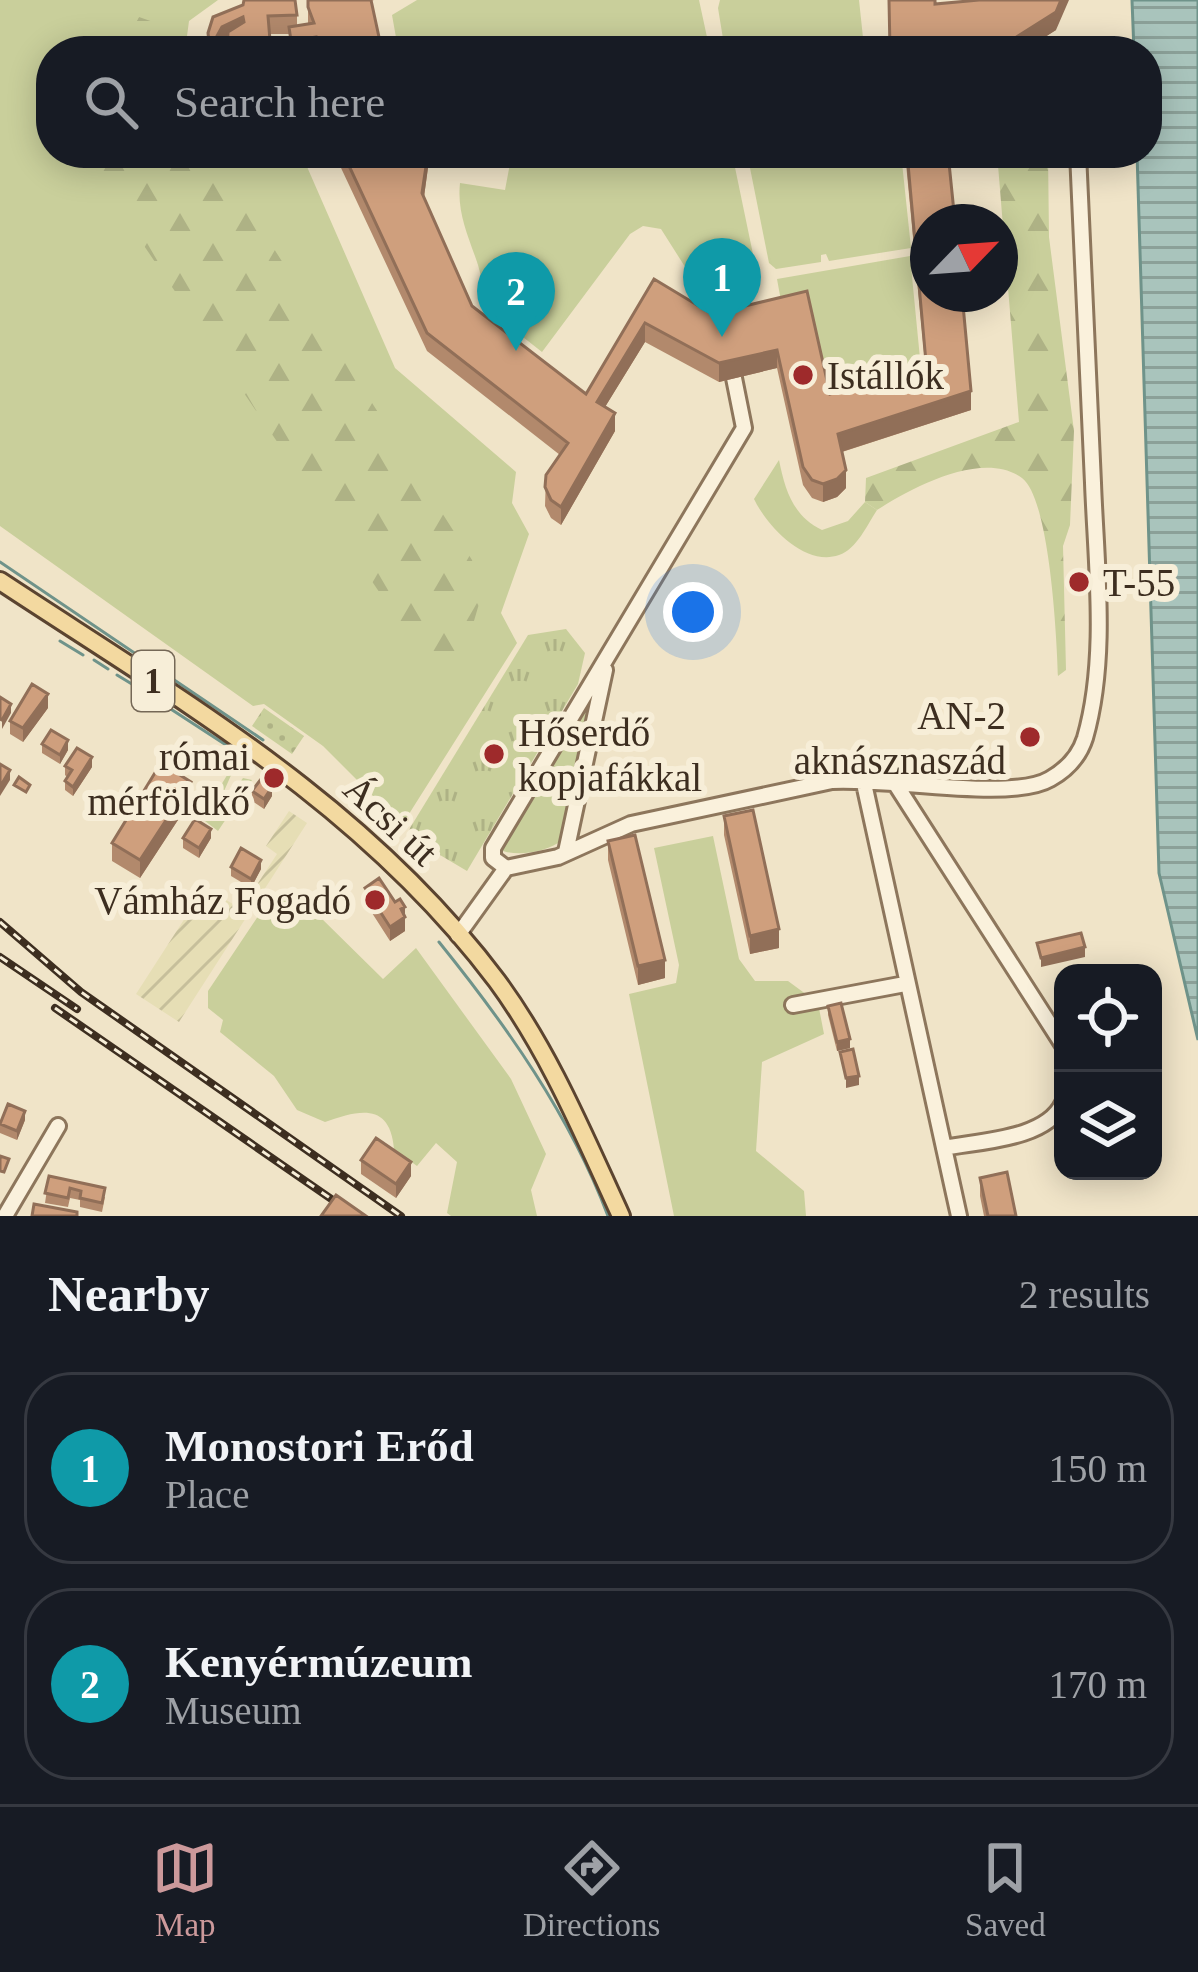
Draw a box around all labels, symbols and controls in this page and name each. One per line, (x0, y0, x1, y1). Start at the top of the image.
search box (36, 36, 1162, 168)
icon: search (78, 69, 144, 135)
text: Search here (174, 77, 385, 127)
north arrow (910, 204, 1018, 312)
pin: 1 (683, 238, 761, 337)
pin: 2 (477, 252, 555, 351)
place label: Istállók (827, 354, 944, 397)
marker: Istállók (790, 362, 816, 388)
place label: T-55 (1103, 561, 1175, 604)
marker: T-55 (1066, 569, 1092, 595)
your location (663, 582, 723, 642)
road number: 1 (132, 651, 174, 711)
place label: AN-2 aknásznaszád (794, 694, 1006, 782)
place label: Hőserdő kopjafákkal (518, 711, 702, 800)
marker: AN-2 aknásznaszád (1017, 724, 1043, 750)
place label: római mérföldkő (88, 735, 250, 823)
marker: Hőserdő kopjafákkal (481, 741, 507, 767)
marker: római mérföldkő (261, 765, 287, 791)
street label: Ácsi út (336, 766, 447, 874)
place label: Vámház Fogadó (94, 879, 351, 923)
marker: Vámház Fogadó (362, 887, 388, 913)
map controls (1054, 964, 1162, 1180)
button: locate (1054, 964, 1162, 1072)
button: layers (1054, 1072, 1162, 1180)
text: Nearby (48, 1266, 209, 1322)
text: 2 results (1019, 1273, 1150, 1316)
text: Monostori Erőd (165, 1421, 474, 1471)
text: 1 (80, 1447, 100, 1490)
text: 150 m (1048, 1447, 1147, 1490)
text: Place (165, 1473, 249, 1516)
text: Kenyérmúzeum (165, 1637, 472, 1687)
text: 2 (80, 1663, 100, 1706)
text: 170 m (1048, 1663, 1147, 1706)
text: Museum (165, 1689, 302, 1732)
tab: Map (152, 1835, 218, 1944)
tab: Directions (523, 1835, 660, 1944)
tab: Saved (965, 1835, 1046, 1944)

